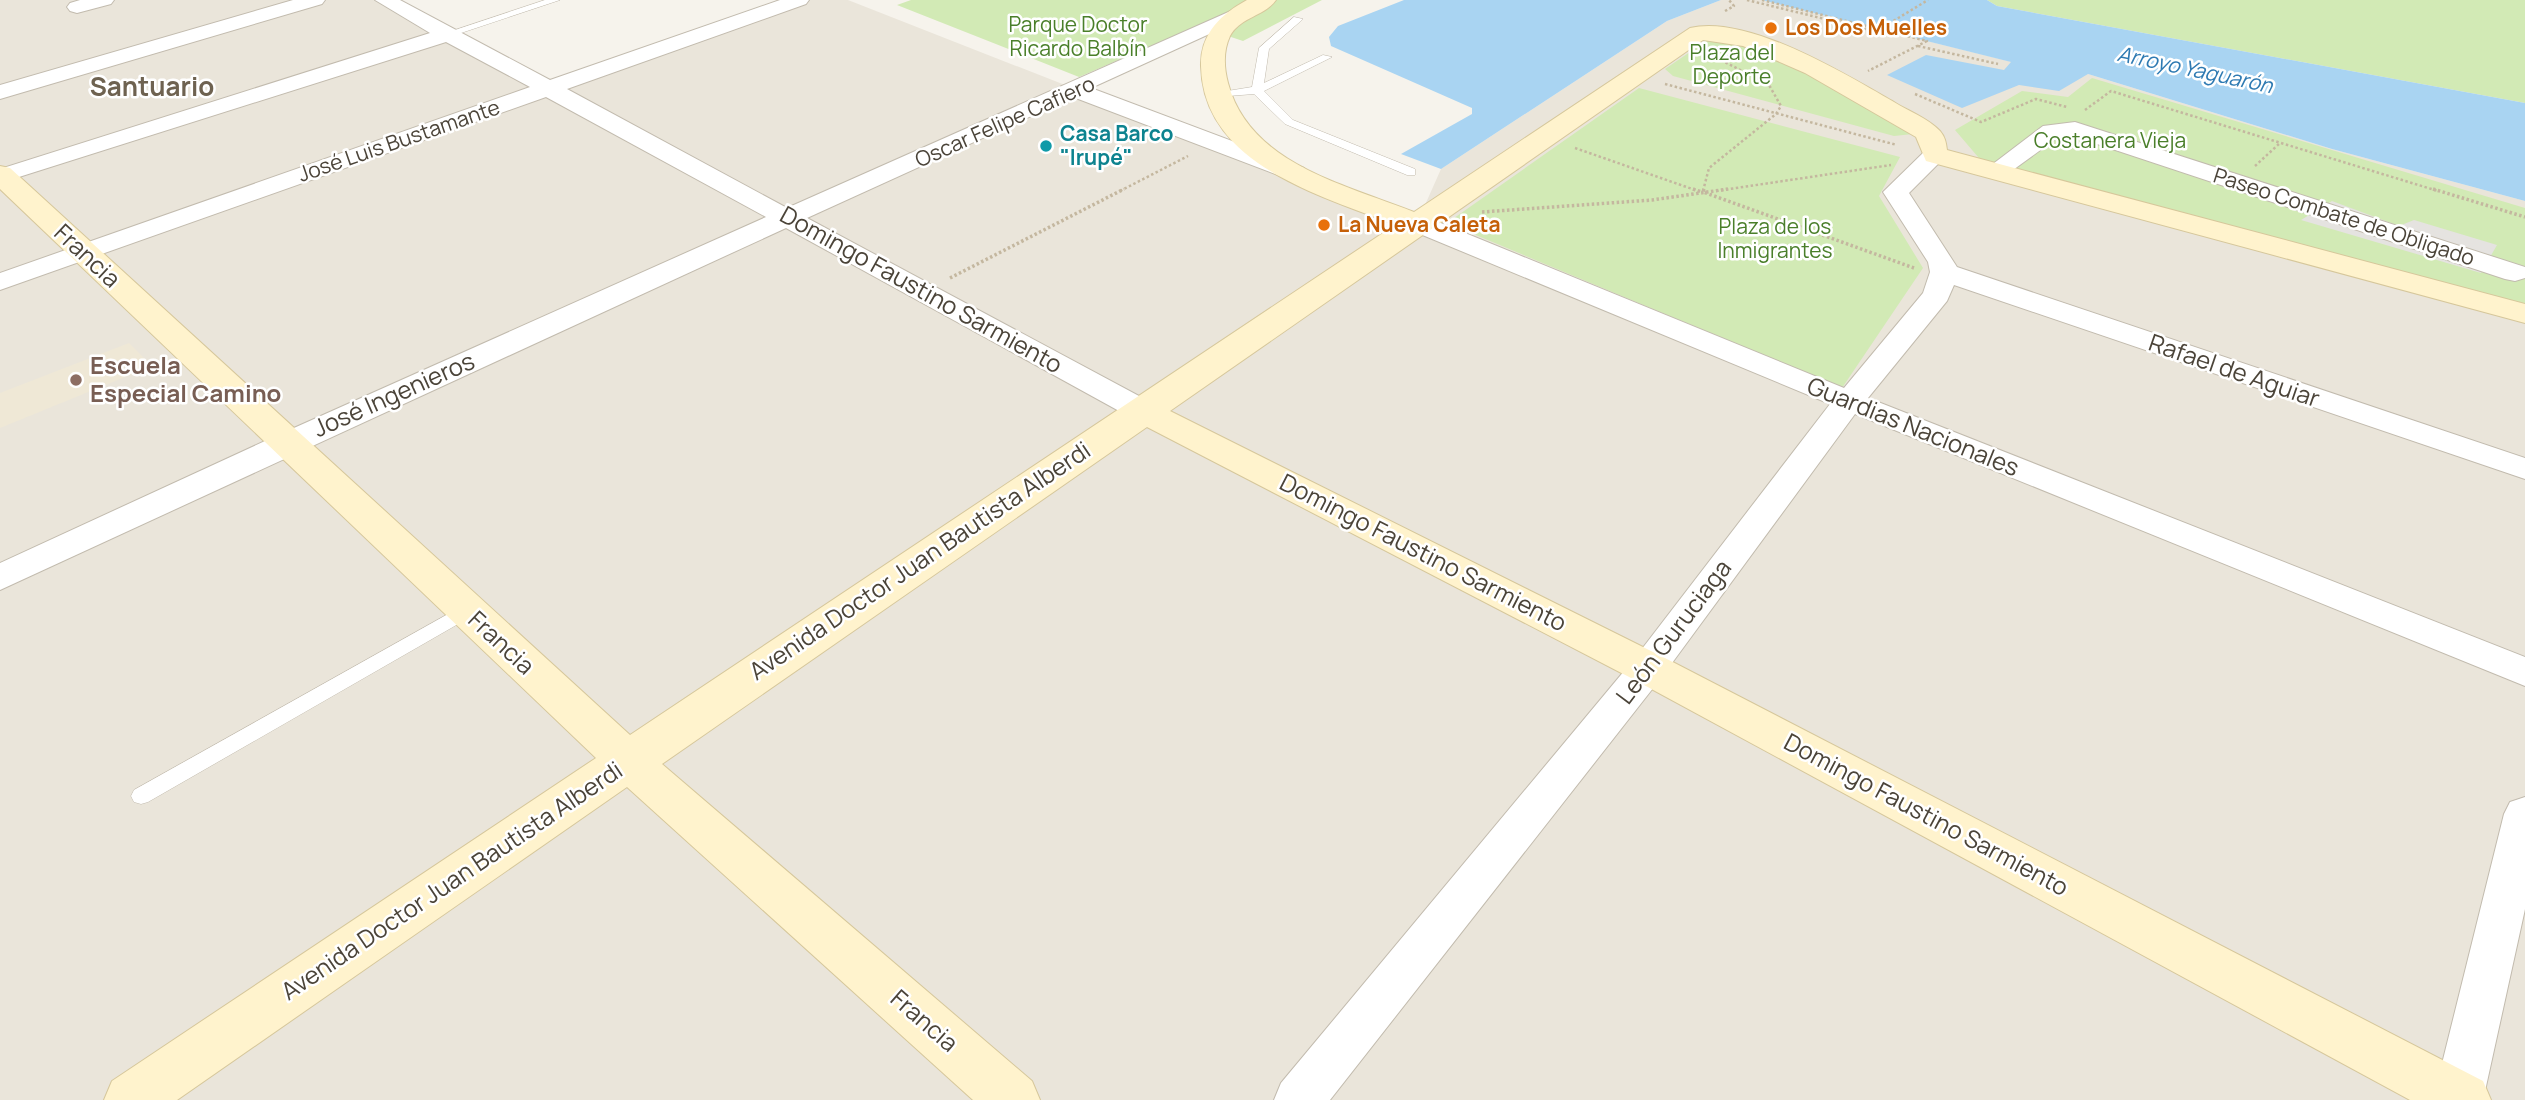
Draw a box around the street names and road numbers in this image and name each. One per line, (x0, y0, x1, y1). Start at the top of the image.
street label: Oscar Felipe Cafiero (910, 69, 1099, 173)
street label: José Luis Bustamante (294, 92, 503, 188)
street label: Paseo Combate de Obligado (2210, 161, 2478, 272)
street label: Domingo Faustino Sarmiento (775, 197, 1069, 380)
street label: Francia (48, 216, 128, 294)
street label: Rafael de Aguiar (2145, 325, 2325, 414)
street label: José Ingenieros (308, 343, 479, 444)
street label: Guardias Nacionales (1803, 368, 2024, 483)
street label: Avenida Doctor Juan Bautista Alberdi (742, 433, 1096, 687)
street label: Domingo Faustino Sarmiento (1275, 465, 1573, 639)
street label: León Guruciaga (1608, 552, 1738, 710)
street label: Francia (462, 603, 542, 681)
street label: Domingo Faustino Sarmiento (1779, 724, 2075, 903)
street label: Avenida Doctor Juan Bautista Alberdi (274, 753, 628, 1007)
street label: Francia (884, 981, 966, 1058)

